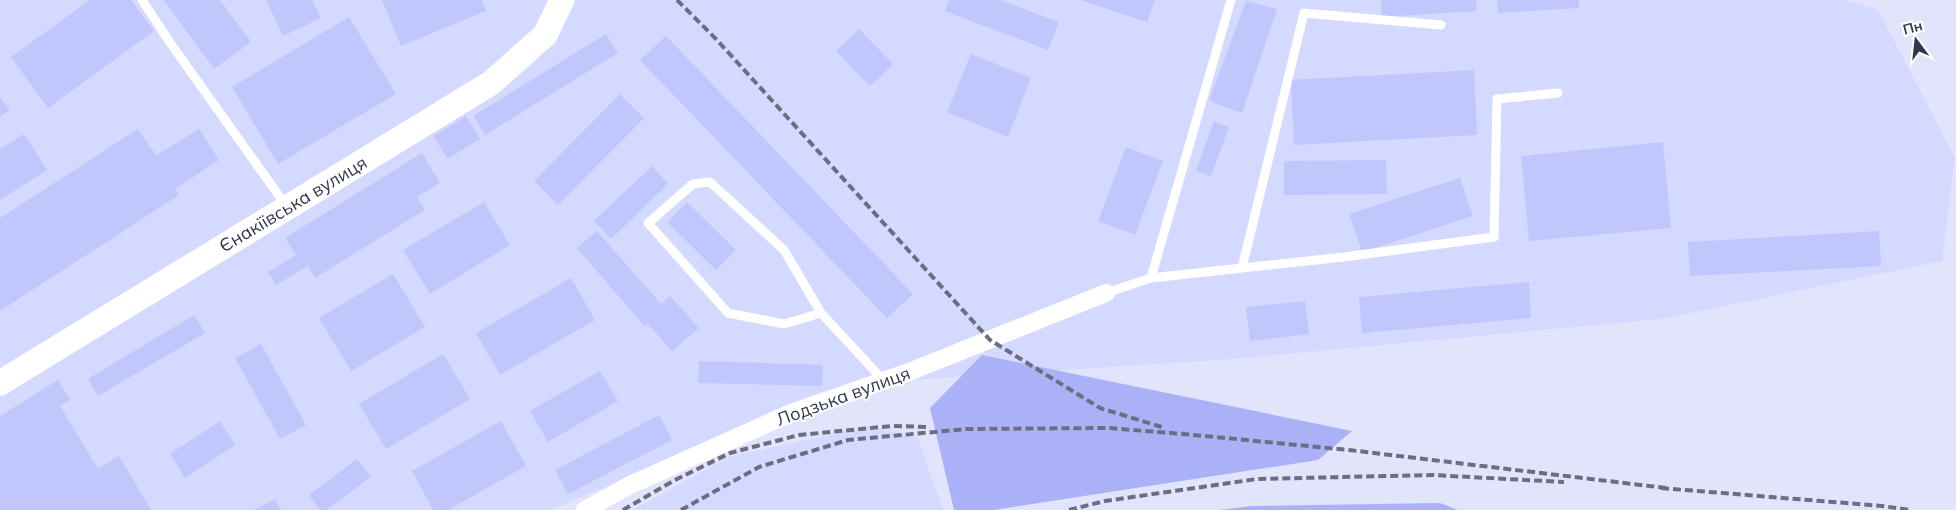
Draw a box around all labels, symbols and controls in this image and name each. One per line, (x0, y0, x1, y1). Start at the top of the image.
north arrow (1891, 15, 1941, 65)
text: Пн (1901, 16, 1924, 39)
street label: Єнакіївська вулиця (215, 151, 371, 257)
street label: Лодзька вулиця (773, 361, 913, 431)

